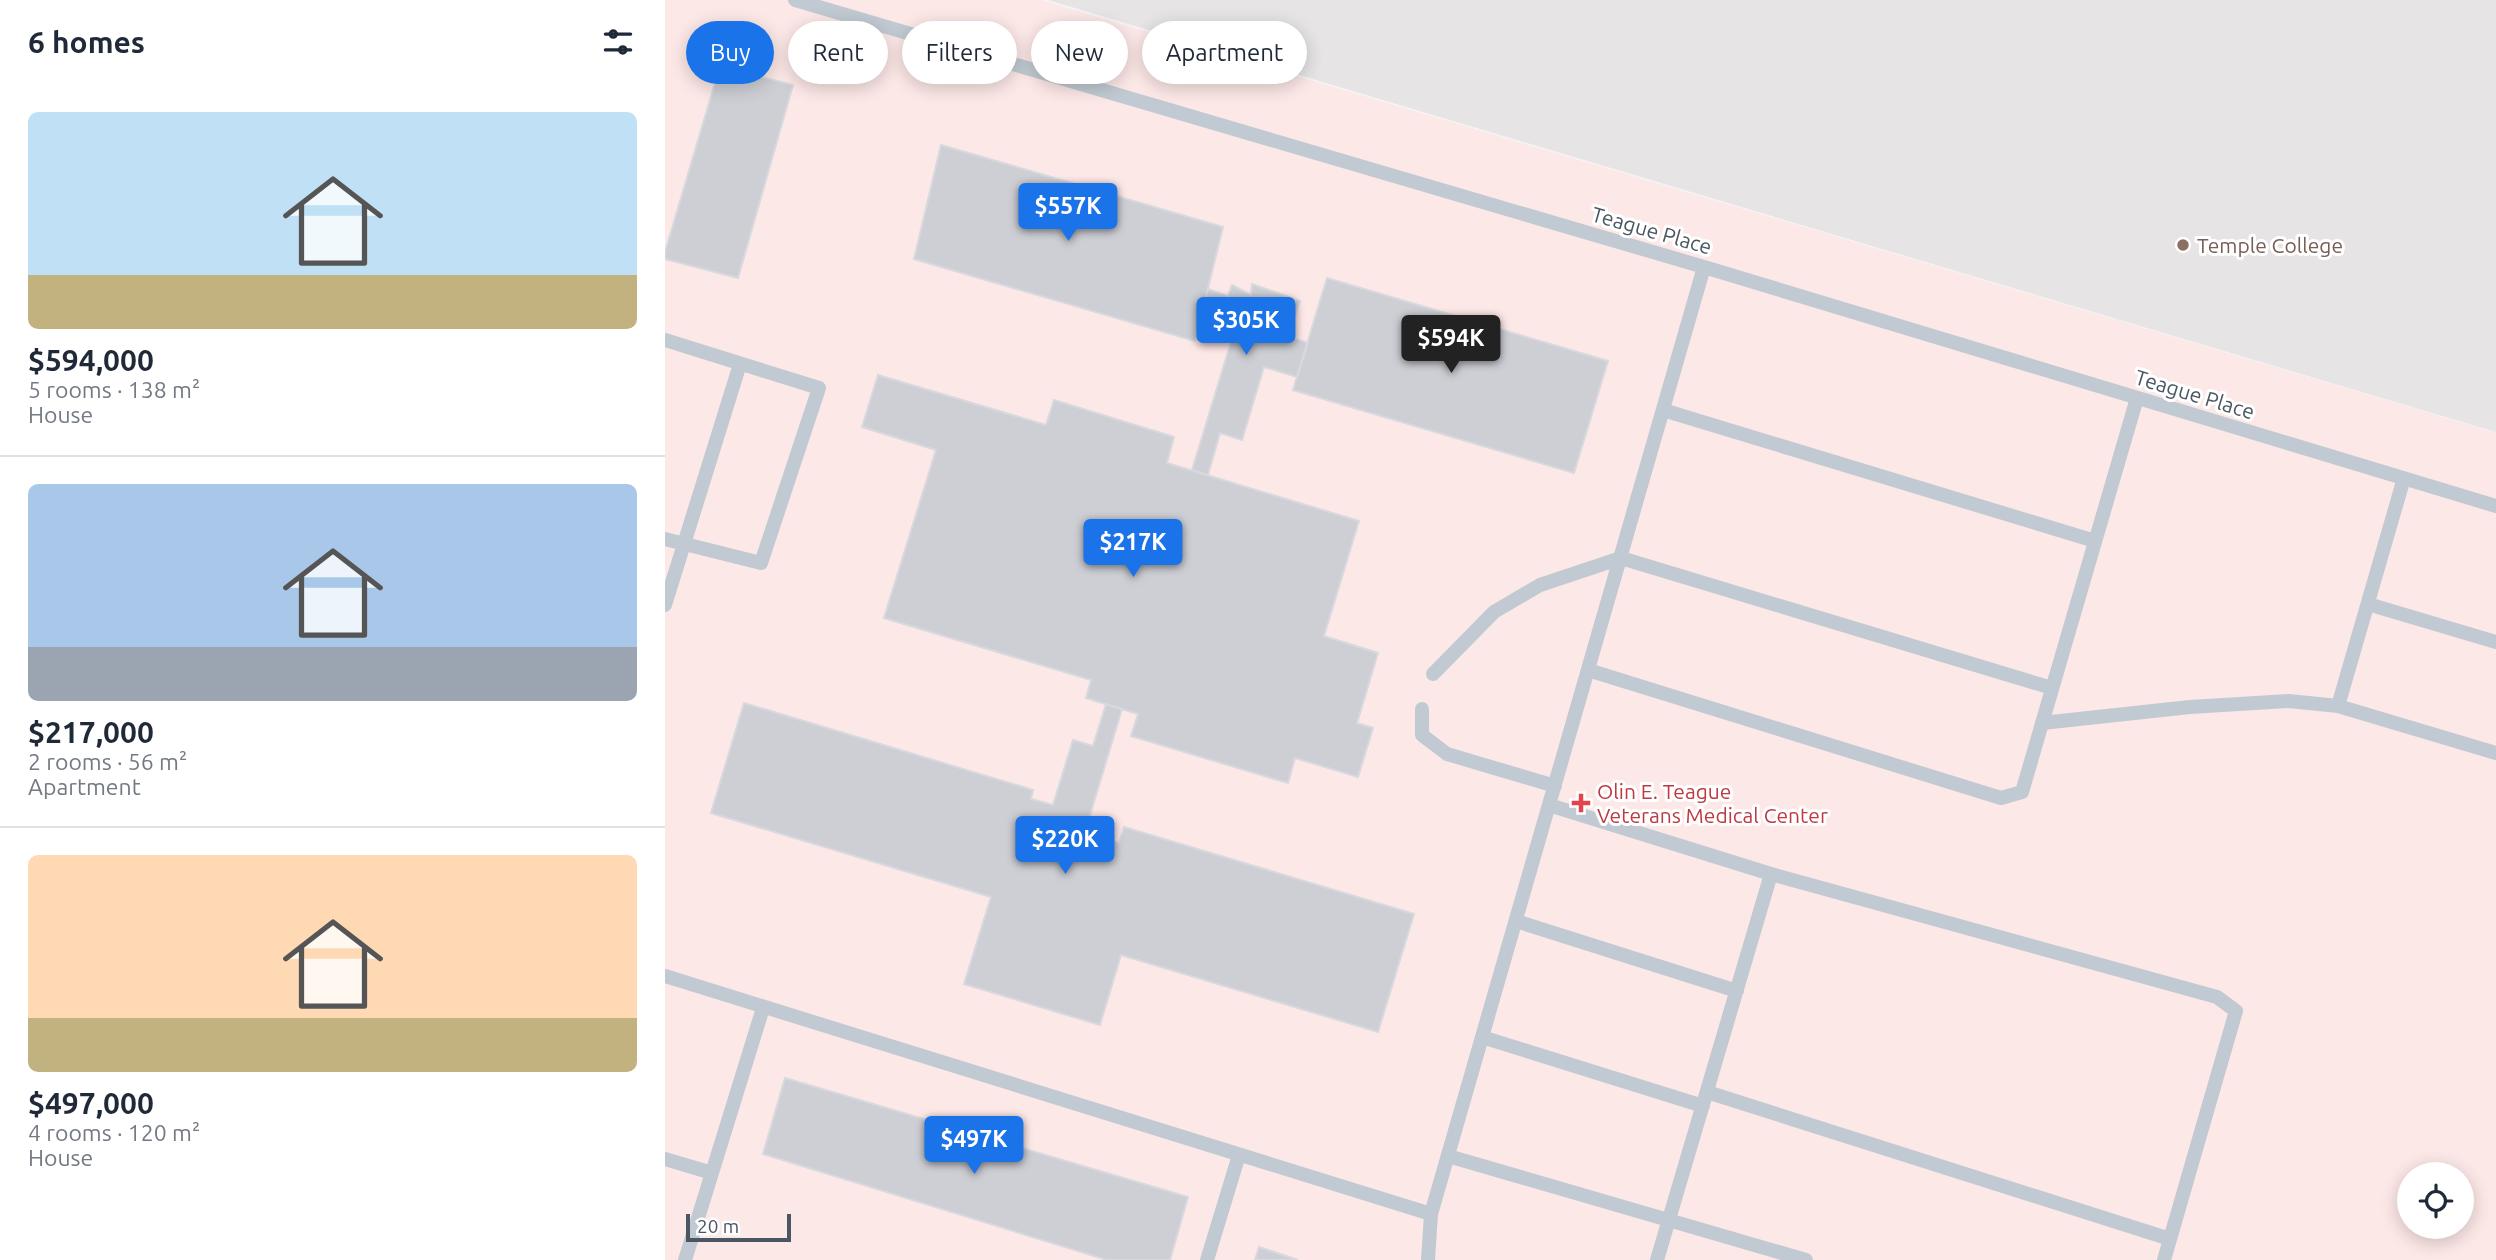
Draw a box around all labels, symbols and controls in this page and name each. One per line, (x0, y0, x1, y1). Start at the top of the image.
chip: Buy (686, 21, 774, 84)
chip: Rent (788, 21, 888, 84)
chip: Filters (902, 21, 1017, 84)
chip: New (1031, 21, 1128, 84)
chip: Apartment (1142, 21, 1307, 84)
icon: filters (599, 23, 637, 61)
text: 6 homes (28, 25, 145, 59)
icon: home (270, 158, 396, 284)
pin: $557K (1019, 184, 1117, 243)
text: $557K (1034, 193, 1102, 218)
street label: Teague Place (1589, 201, 1715, 259)
place label: Temple College (2197, 233, 2343, 257)
marker: Temple College (2175, 237, 2191, 253)
pin: $305K (1197, 298, 1295, 357)
text: $305K (1212, 307, 1280, 332)
pin: $594K (1402, 316, 1500, 375)
text: $594K (1417, 325, 1485, 350)
text: $594,000 (28, 343, 154, 377)
street label: Teague Place (2132, 364, 2258, 424)
text: 5 rooms · 138 m² (28, 377, 200, 402)
text: House (28, 402, 93, 427)
pin: $217K (1084, 520, 1182, 579)
text: $217K (1099, 529, 1167, 554)
icon: home (270, 530, 396, 656)
text: $217,000 (28, 715, 154, 749)
text: 2 rooms · 56 m² (28, 749, 187, 774)
text: Apartment (28, 774, 141, 799)
place label: Olin E. Teague Veterans Medical Center (1597, 779, 1828, 827)
marker: Olin E. Teague Veterans Medical Center (1571, 793, 1591, 813)
pin: $220K (1016, 816, 1114, 876)
text: $220K (1031, 826, 1099, 851)
icon: home (270, 901, 396, 1027)
text: $497,000 (28, 1086, 154, 1120)
pin: $497K (925, 1116, 1023, 1176)
text: 4 rooms · 120 m² (28, 1120, 200, 1145)
text: $497K (940, 1126, 1008, 1151)
text: House (28, 1145, 93, 1170)
map controls (2397, 1162, 2474, 1239)
button: locate (2397, 1162, 2474, 1239)
scale bar (686, 1211, 791, 1243)
text: 20 m (697, 1215, 739, 1237)

